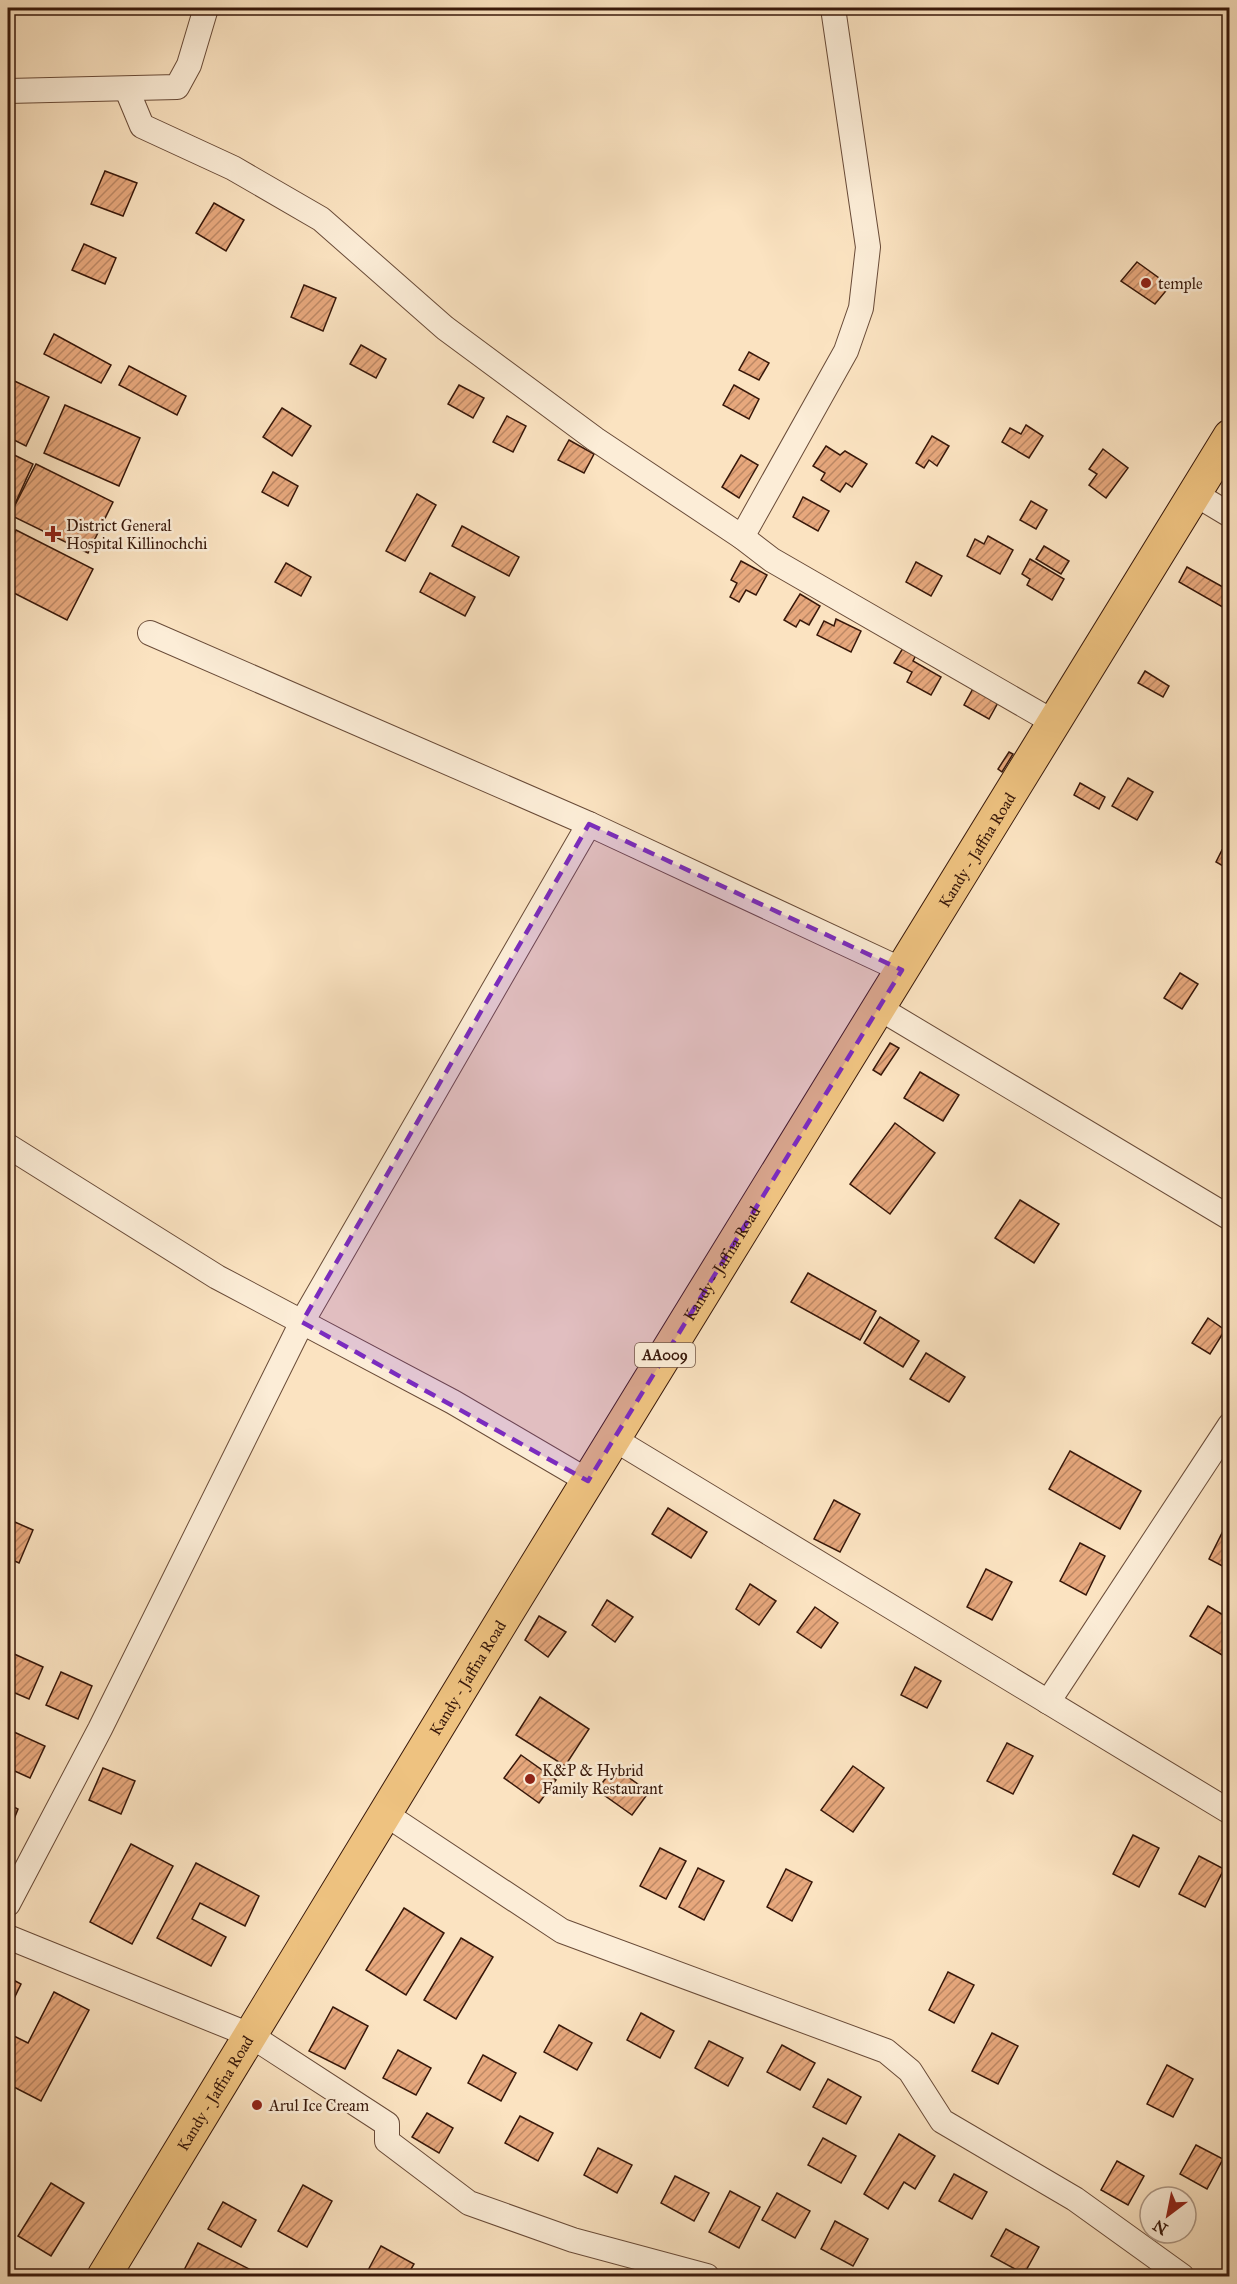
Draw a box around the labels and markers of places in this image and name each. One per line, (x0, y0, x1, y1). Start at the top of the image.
place label: temple (1158, 274, 1203, 293)
marker: temple (1139, 276, 1153, 290)
place label: District General Hospital Killinochchi (66, 516, 208, 553)
marker: District General Hospital Killinochchi (44, 525, 62, 543)
place label: K&P & Hybrid Family Restaurant (542, 1761, 664, 1798)
marker: K&P & Hybrid Family Restaurant (523, 1772, 537, 1786)
place label: Arul Ice Cream (268, 2096, 370, 2115)
marker: Arul Ice Cream (250, 2098, 264, 2112)

